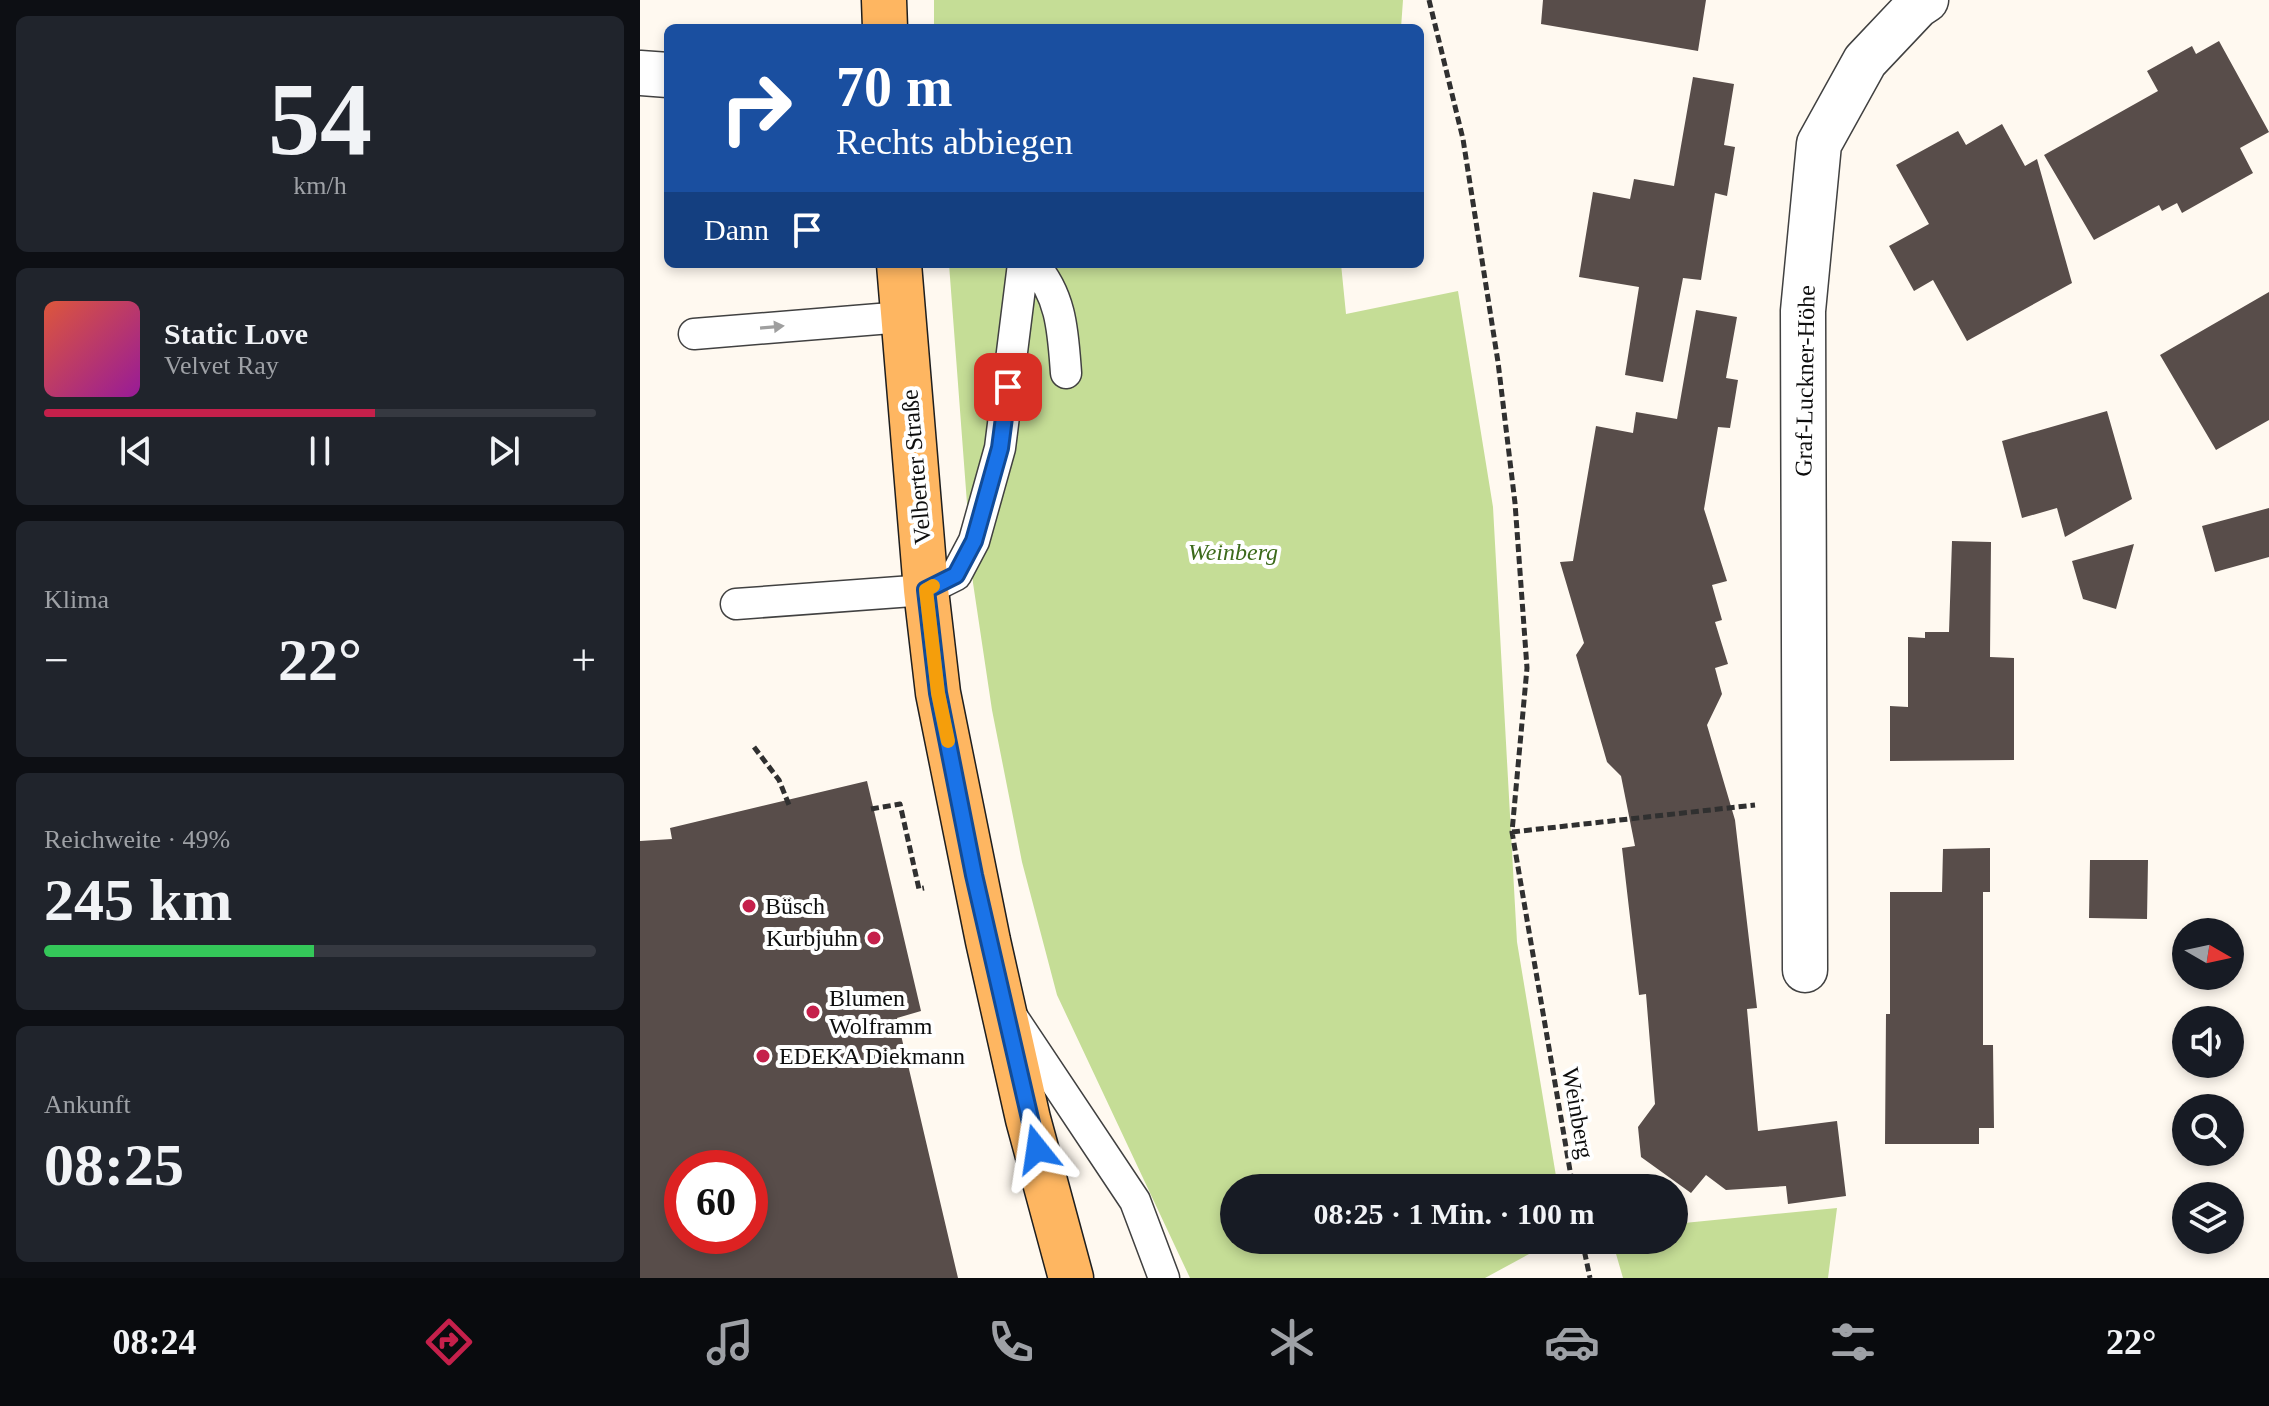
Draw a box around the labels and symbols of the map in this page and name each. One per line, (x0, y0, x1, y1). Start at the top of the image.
street label: Graf-Luckner-Höhe (1790, 285, 1820, 477)
one-way arrow (760, 320, 785, 333)
pin (974, 353, 1042, 421)
street label: Velberter Straße (896, 389, 936, 545)
park label: Weinberg (1188, 539, 1278, 565)
place label: Büsch (765, 893, 825, 919)
marker: Büsch (740, 897, 758, 915)
north arrow (2172, 918, 2244, 990)
place label: Kurbjuhn (766, 925, 858, 951)
marker: Kurbjuhn (865, 929, 883, 947)
place label: Blumen Wolframm (829, 985, 933, 1039)
marker: Blumen Wolframm (804, 1003, 822, 1021)
place label: EDEKA Diekmann (779, 1043, 965, 1069)
marker: EDEKA Diekmann (754, 1047, 772, 1065)
street label: Weinberg (1557, 1065, 1599, 1161)
position arrow (995, 1107, 1079, 1191)
speed limit sign: 60 (664, 1150, 768, 1254)

